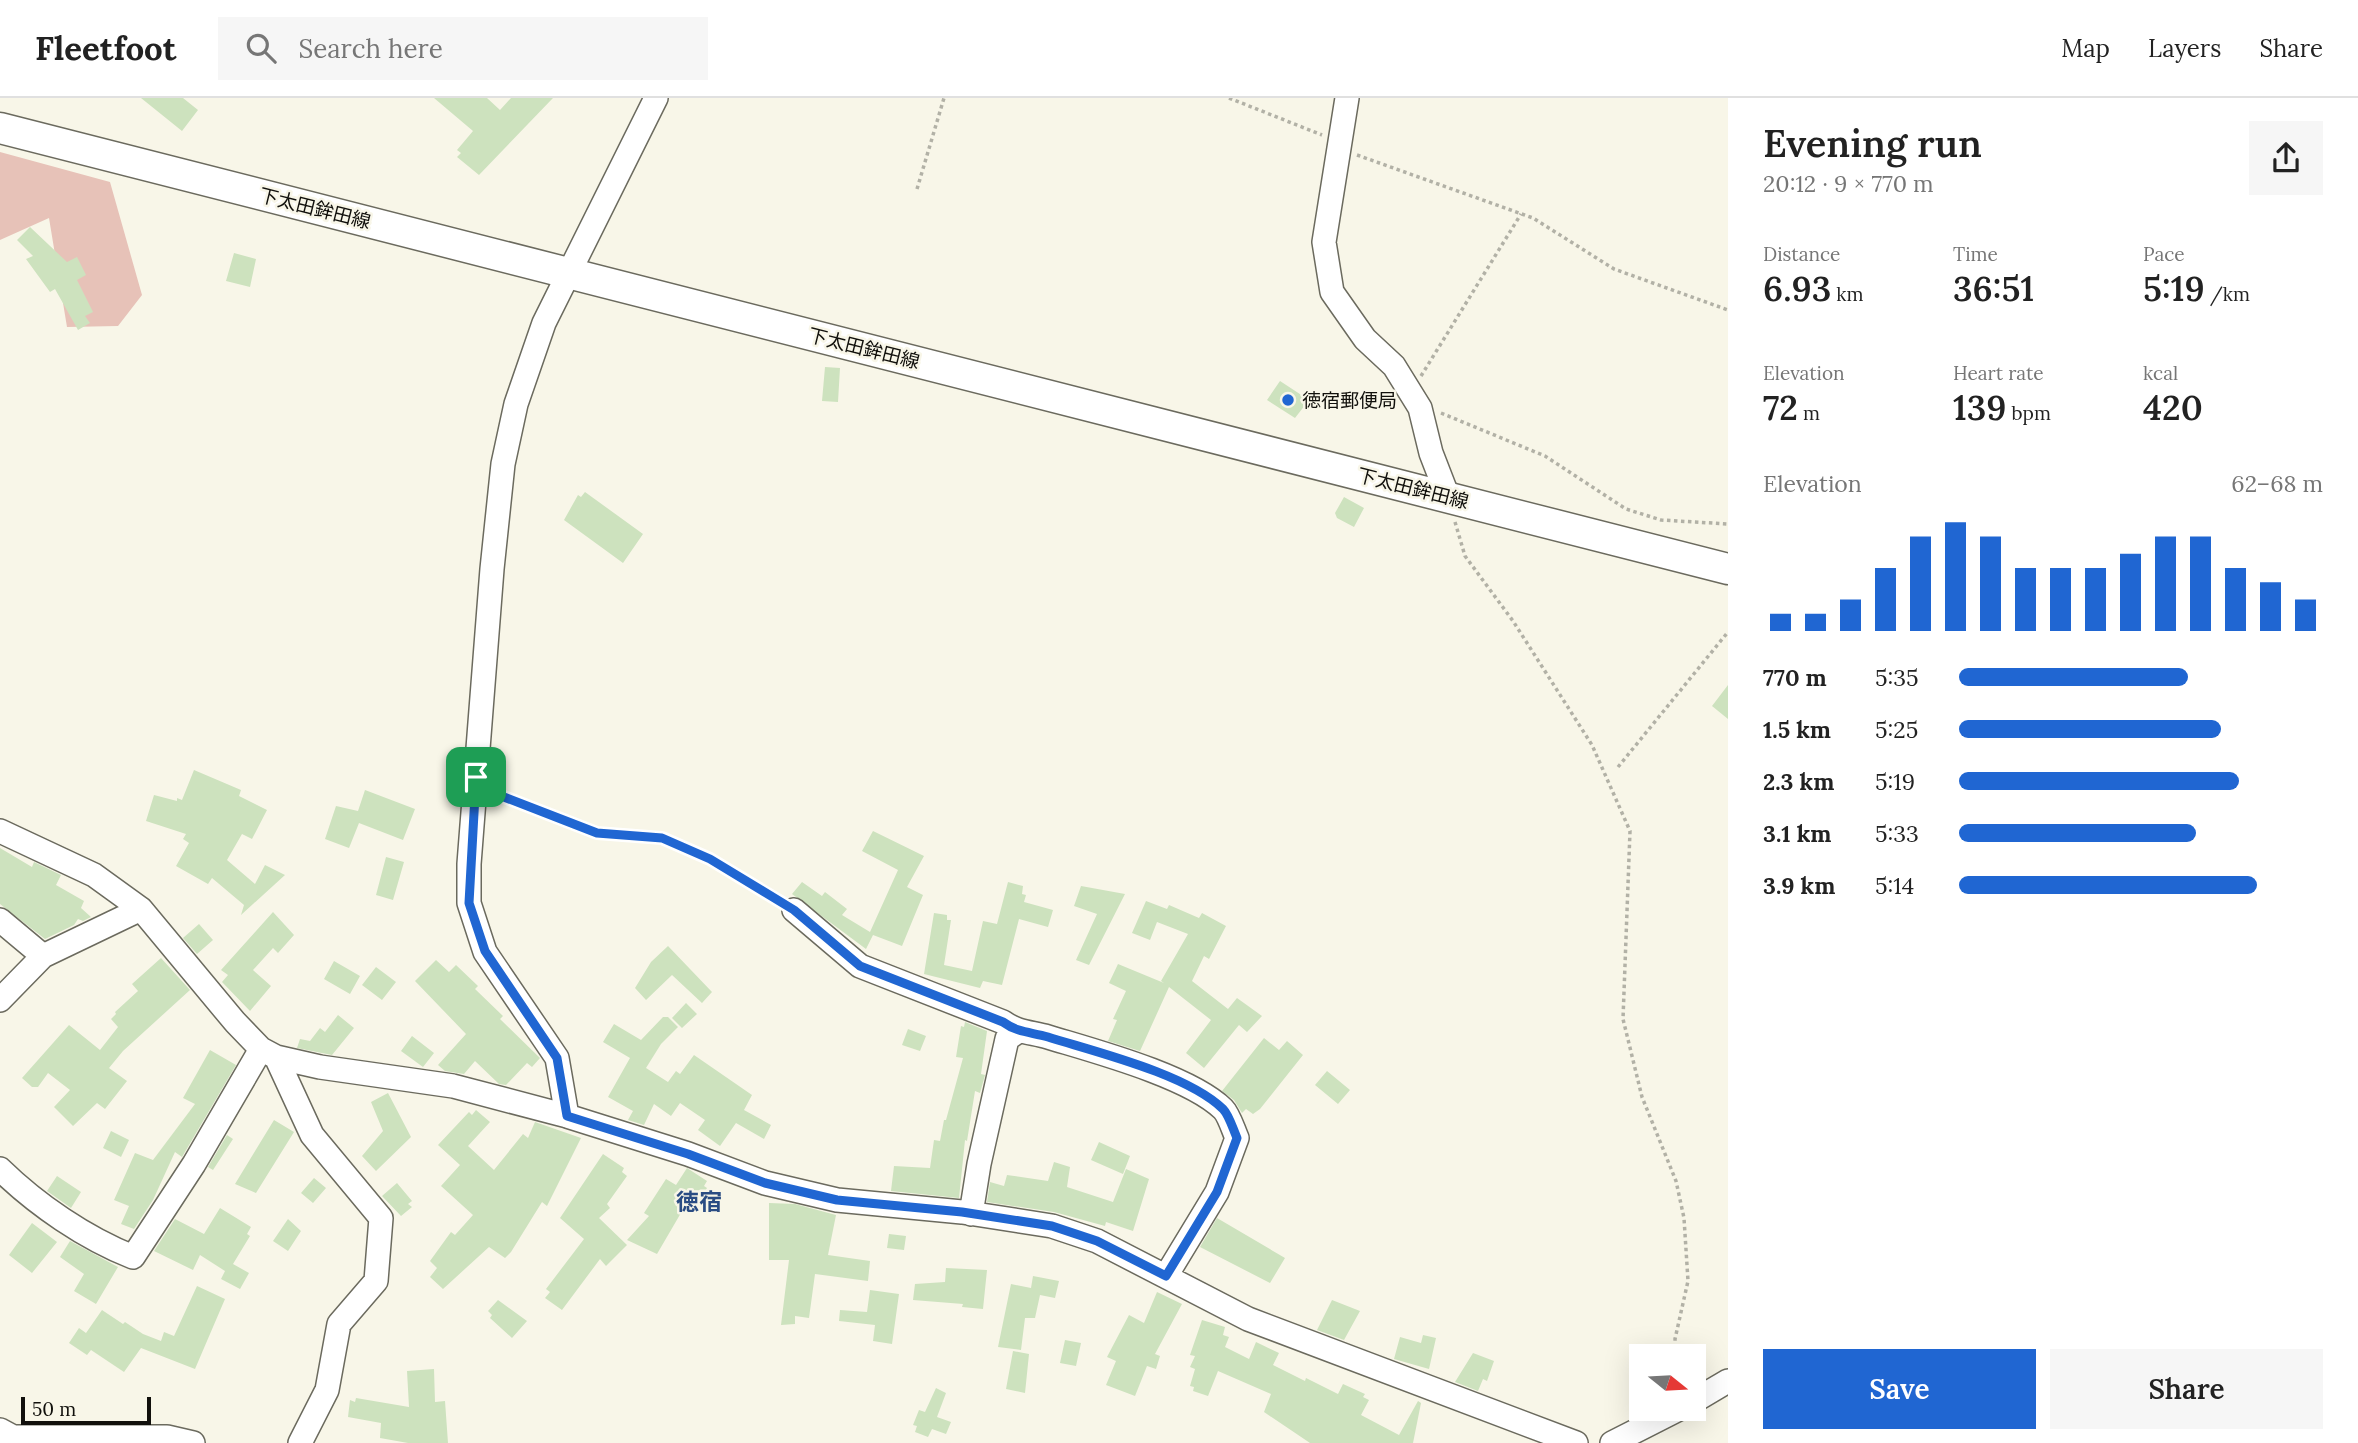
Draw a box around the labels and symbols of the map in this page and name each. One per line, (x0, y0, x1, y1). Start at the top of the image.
street label: 下太田鉾田線 (257, 183, 373, 233)
street label: 下太田鉾田線 (806, 323, 922, 373)
place label: 徳宿郵便局 (1302, 388, 1397, 412)
marker: 徳宿郵便局 (1280, 392, 1296, 408)
street label: 下太田鉾田線 (1355, 463, 1471, 513)
pin (446, 747, 506, 807)
district label: 徳宿 (676, 1187, 722, 1216)
north arrow (1629, 1344, 1706, 1421)
scale bar (21, 1394, 150, 1426)

